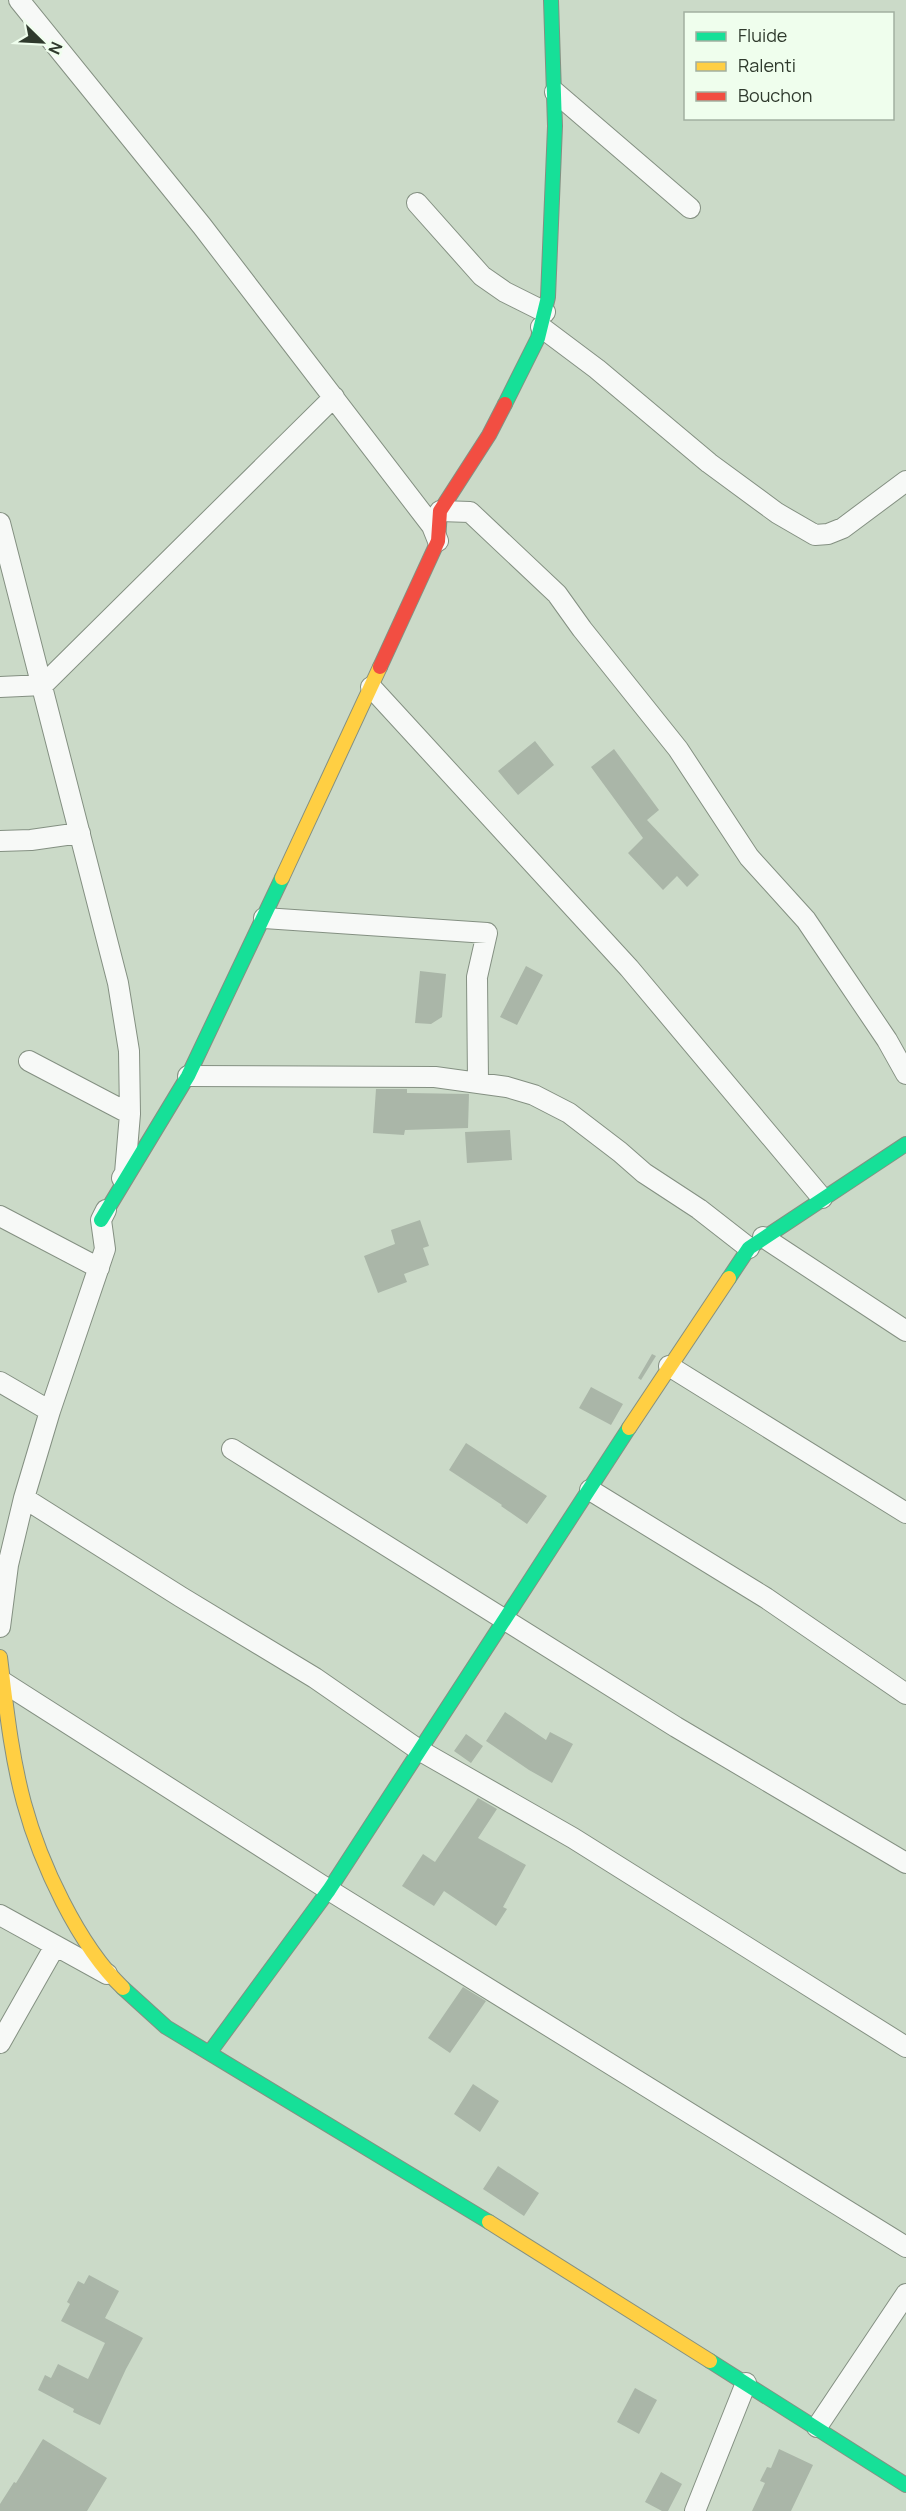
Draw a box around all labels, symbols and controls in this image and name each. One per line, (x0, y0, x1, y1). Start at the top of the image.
north arrow (12, 12, 72, 72)
legend (684, 12, 894, 120)
text: Fluide (738, 23, 787, 47)
text: N (43, 38, 68, 58)
text: Ralenti (738, 53, 796, 77)
text: Bouchon (738, 83, 812, 107)

